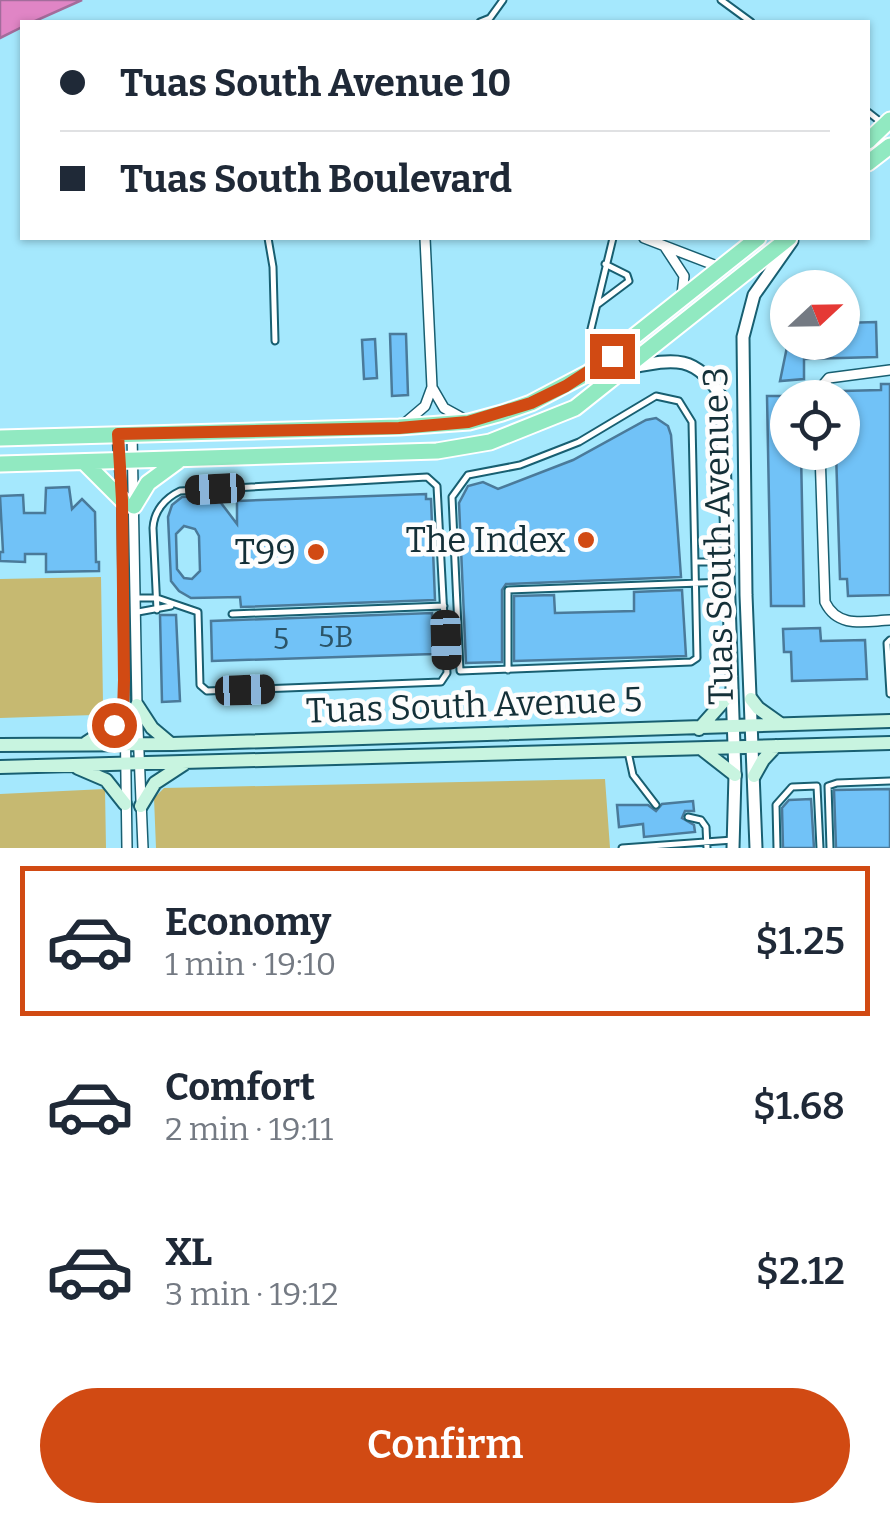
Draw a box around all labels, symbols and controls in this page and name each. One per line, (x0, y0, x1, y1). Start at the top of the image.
text: Tuas South Avenue 10 (120, 60, 512, 106)
text: Tuas South Boulevard (120, 156, 512, 202)
north arrow (770, 270, 860, 360)
map controls (770, 270, 860, 470)
route end (590, 334, 635, 379)
street label: Tuas South Avenue 3 (694, 367, 742, 705)
button: locate (770, 380, 860, 470)
car (184, 472, 246, 506)
place label: The Index (405, 519, 566, 561)
marker: The Index (575, 529, 597, 551)
place label: T99 (235, 531, 296, 573)
marker: T99 (305, 541, 327, 563)
car (430, 609, 462, 671)
house number: 5B (318, 619, 354, 655)
house number: 5 (273, 621, 289, 657)
car (214, 674, 276, 706)
street label: Tuas South Avenue 5 (305, 678, 643, 732)
route start (92, 703, 137, 748)
icon: car (45, 896, 135, 986)
text: Economy (165, 899, 331, 945)
text: $1.25 (755, 918, 845, 964)
text: 1 min · 19:10 (165, 945, 336, 983)
icon: car (45, 1061, 135, 1151)
text: Comfort (165, 1064, 315, 1110)
text: $1.68 (753, 1083, 845, 1129)
text: 2 min · 19:11 (165, 1110, 333, 1148)
icon: car (45, 1226, 135, 1316)
text: XL (165, 1229, 212, 1275)
text: $2.12 (756, 1248, 845, 1294)
text: 3 min · 19:12 (165, 1275, 338, 1313)
button: Confirm (40, 1388, 850, 1503)

